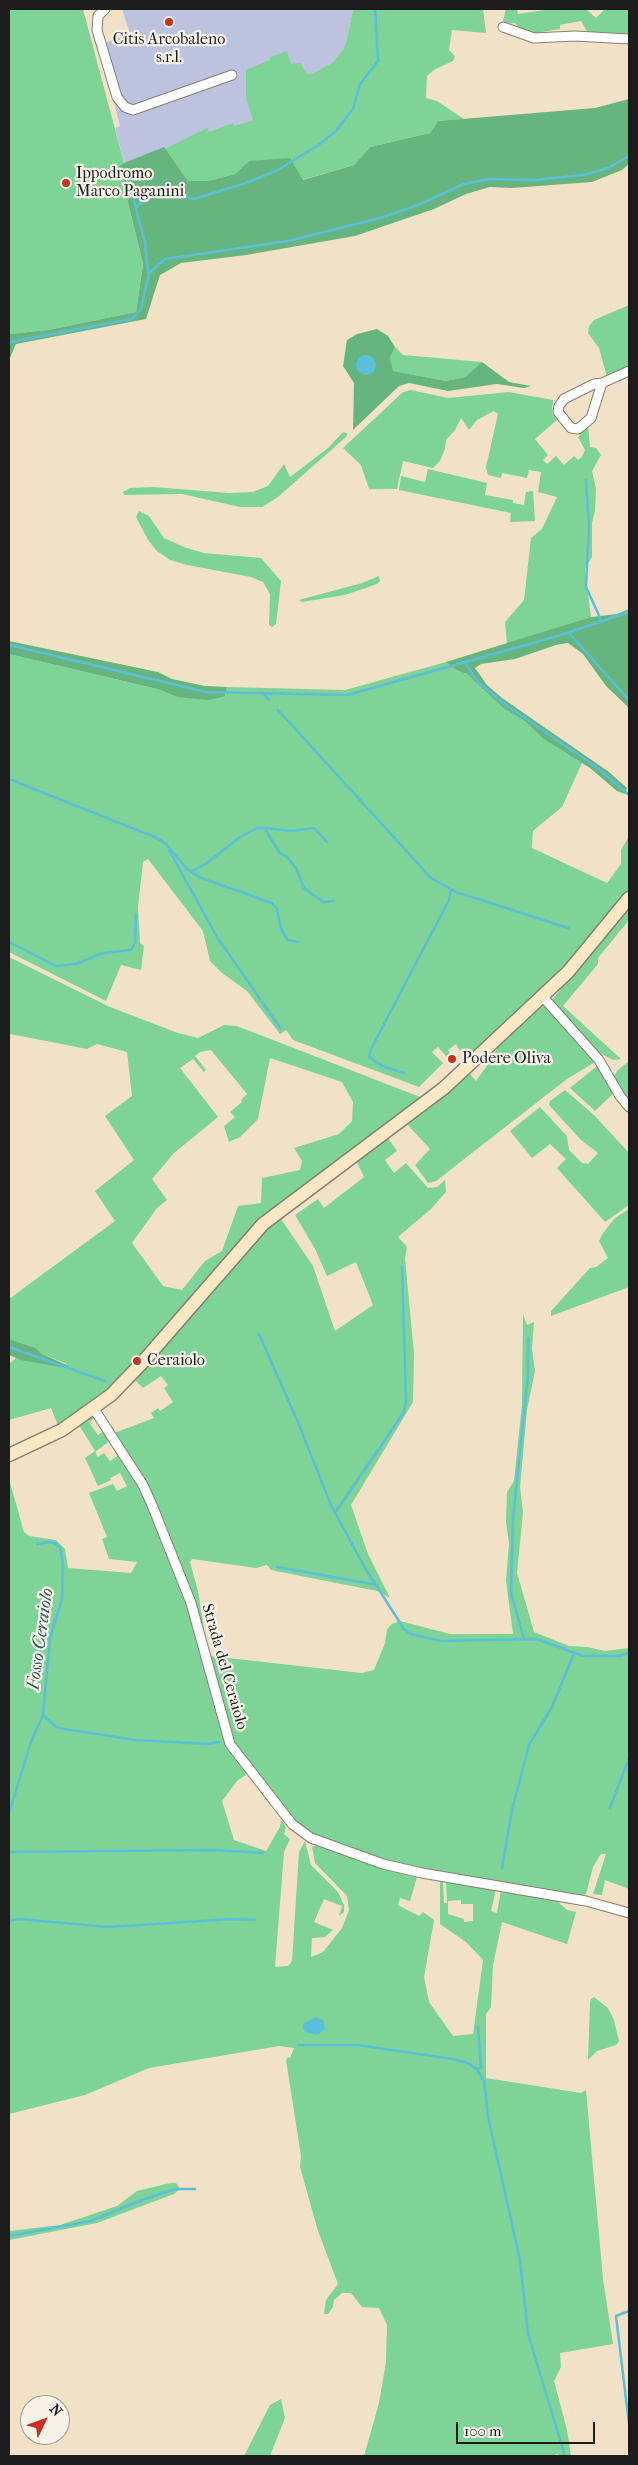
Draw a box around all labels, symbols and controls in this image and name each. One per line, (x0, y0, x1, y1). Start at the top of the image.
marker: Citis Arcobaleno s.r.l. (163, 16, 175, 28)
place label: Citis Arcobaleno s.r.l. (113, 30, 225, 68)
place label: Ippodromo Marco Paganini (76, 164, 184, 202)
marker: Ippodromo Marco Paganini (60, 177, 72, 189)
place label: Podere Oliva (462, 1049, 551, 1069)
marker: Podere Oliva (446, 1053, 458, 1065)
place label: Ceraiolo (147, 1351, 205, 1371)
marker: Ceraiolo (131, 1355, 143, 1367)
water label: Fosso Ceraiolo (23, 1587, 59, 1691)
street label: Strada del Ceraiolo (197, 1602, 251, 1732)
north arrow (20, 2395, 70, 2445)
text: N (46, 2401, 66, 2420)
scale bar (458, 2412, 597, 2444)
text: 100 m (464, 2422, 502, 2440)

